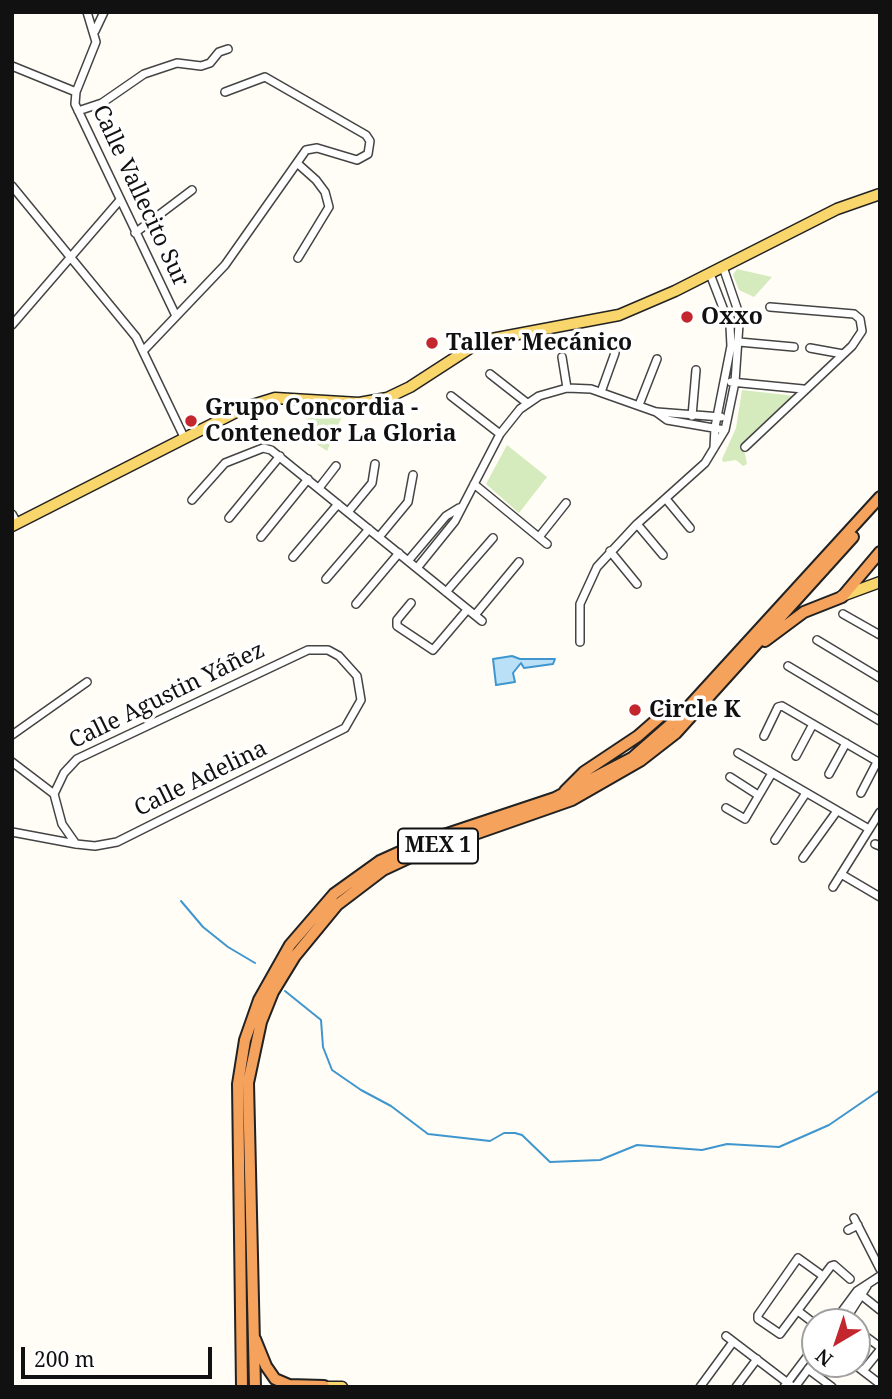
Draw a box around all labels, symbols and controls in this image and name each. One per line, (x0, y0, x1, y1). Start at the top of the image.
street label: Calle Vallecito Sur (86, 101, 194, 291)
place label: Oxxo (701, 303, 763, 331)
marker: Oxxo (679, 309, 695, 325)
place label: Taller Mecánico (446, 329, 632, 357)
marker: Taller Mecánico (424, 335, 440, 351)
place label: Grupo Concordia - Contenedor La Gloria (205, 394, 457, 448)
marker: Grupo Concordia - Contenedor La Gloria (183, 413, 199, 429)
street label: Calle Agustin Yáñez (65, 637, 269, 755)
place label: Circle K (649, 696, 741, 724)
marker: Circle K (627, 702, 643, 718)
street label: Calle Adelina (130, 735, 272, 823)
road number: MEX 1 (398, 828, 478, 864)
north arrow (801, 1308, 871, 1378)
scale bar (24, 1332, 215, 1376)
text: N (810, 1343, 838, 1373)
text: 200 m (34, 1345, 95, 1373)

